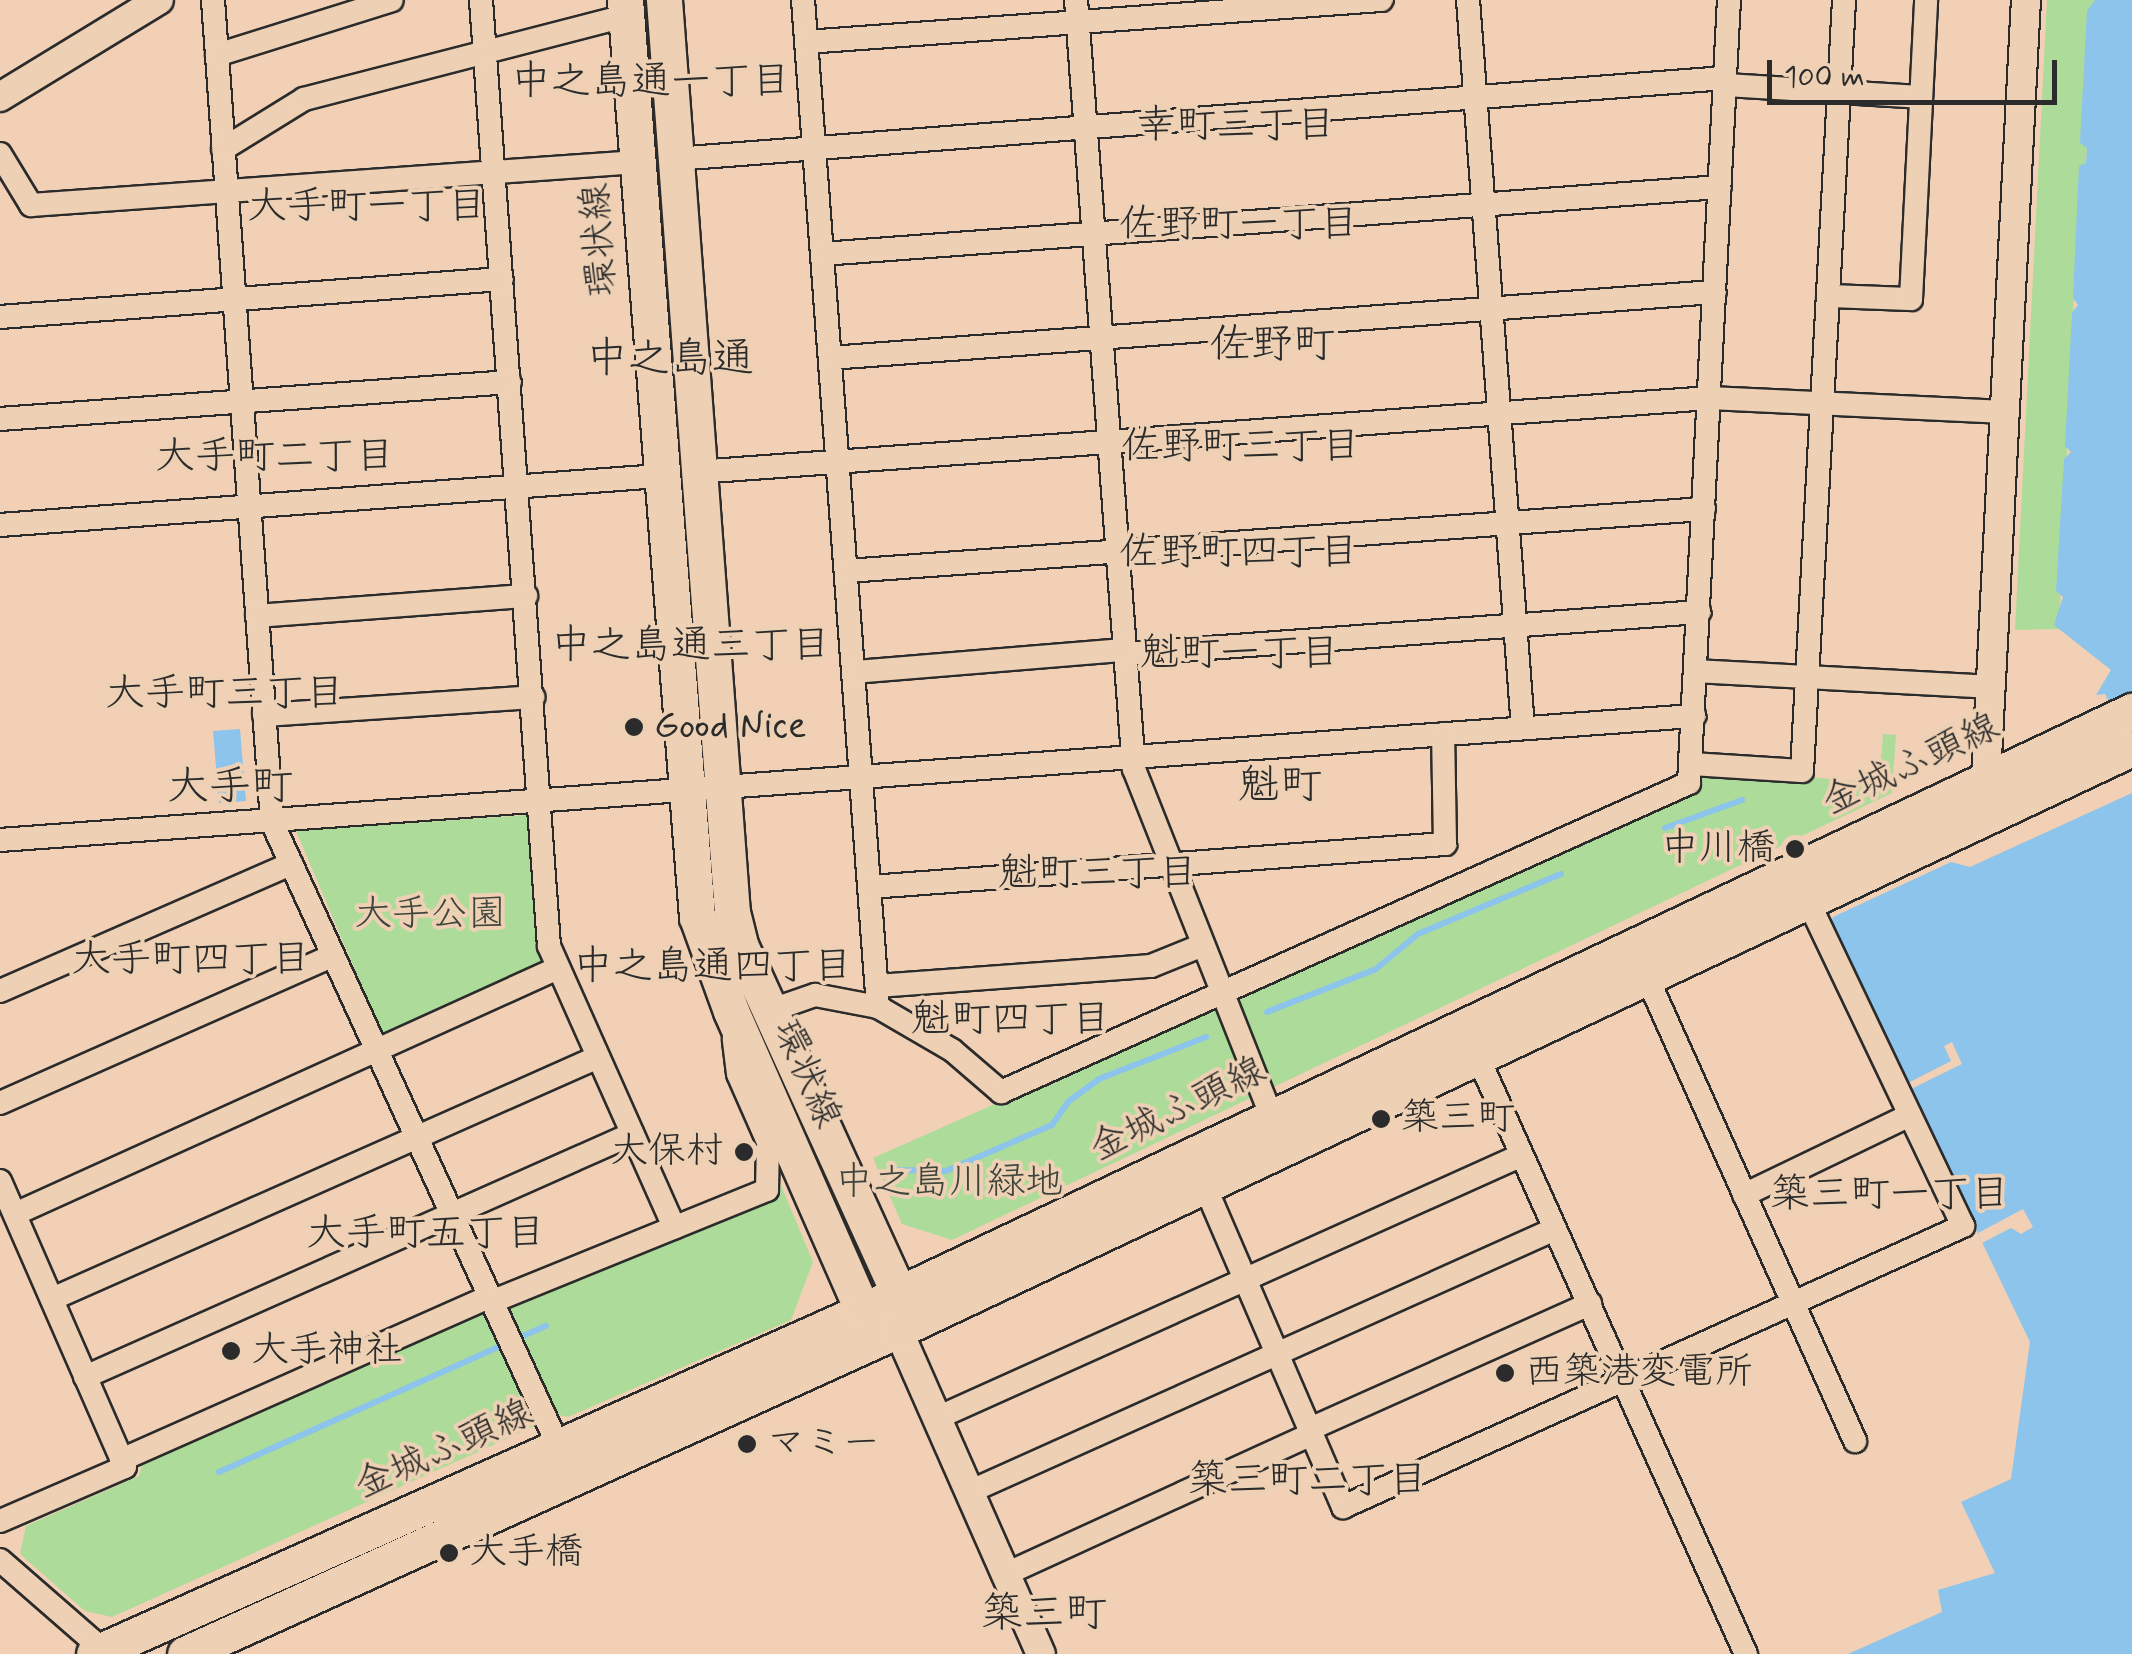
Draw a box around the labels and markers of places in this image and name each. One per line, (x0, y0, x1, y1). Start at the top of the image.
place label: Good Nice (654, 704, 808, 750)
marker: Good Nice (623, 716, 645, 738)
place label: 中川橋 (1661, 826, 1775, 872)
marker: 中川橋 (1784, 838, 1806, 860)
place label: 築三町 (1401, 1096, 1515, 1142)
marker: 築三町 (1370, 1108, 1392, 1130)
place label: 大保村 (610, 1129, 724, 1175)
marker: 大保村 (733, 1141, 755, 1163)
place label: 大手神社 (251, 1328, 403, 1374)
marker: 大手神社 (220, 1340, 242, 1362)
place label: 西築港変電所 (1525, 1350, 1753, 1396)
marker: 西築港変電所 (1494, 1362, 1516, 1384)
place label: マミー (767, 1421, 880, 1467)
marker: マミー (736, 1433, 758, 1455)
place label: 大手橋 (469, 1530, 583, 1576)
marker: 大手橋 (438, 1542, 460, 1564)

